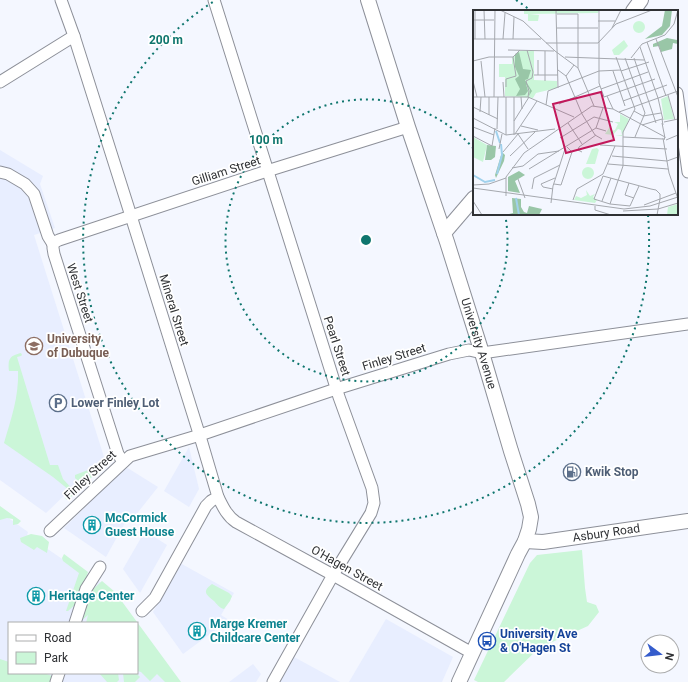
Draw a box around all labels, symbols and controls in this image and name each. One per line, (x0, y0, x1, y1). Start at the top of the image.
inset map (473, 10, 678, 215)
text: 200 m (149, 33, 183, 47)
text: 100 m (249, 133, 283, 147)
street label: Gilliam Street (190, 153, 262, 189)
centre of rings (359, 233, 373, 247)
street label: West Street (64, 262, 96, 325)
street label: Mineral Street (156, 272, 192, 348)
street label: University Avenue (458, 296, 499, 391)
street label: Pearl Street (321, 314, 353, 378)
place label: University of Dubuque (47, 332, 110, 360)
school or university icon: University of Dubuque (24, 336, 44, 356)
street label: Finley Street (361, 341, 428, 373)
parking icon: Lower Finley Lot (48, 393, 68, 413)
place label: Lower Finley Lot (71, 396, 159, 410)
street label: Finley Street (61, 447, 119, 503)
fuel station icon: Kwik Stop (562, 462, 582, 482)
place label: Kwik Stop (585, 465, 639, 479)
place label: McCormick Guest House (105, 511, 175, 539)
building icon: McCormick Guest House (82, 515, 102, 535)
street label: Asbury Road (572, 521, 641, 545)
street label: O'Hagen Street (309, 543, 385, 594)
building icon: Heritage Center (26, 586, 46, 606)
place label: Heritage Center (49, 589, 135, 603)
place label: Marge Kremer Childcare Center (210, 617, 301, 645)
building icon: Marge Kremer Childcare Center (187, 621, 207, 641)
legend (8, 622, 138, 674)
place label: University Ave & O'Hagen St (500, 627, 578, 655)
text: Road (44, 631, 72, 645)
bus stop icon: University Ave & O'Hagen St (477, 631, 497, 651)
north arrow (640, 634, 680, 674)
text: Park (44, 651, 69, 665)
text: N (662, 651, 676, 662)

